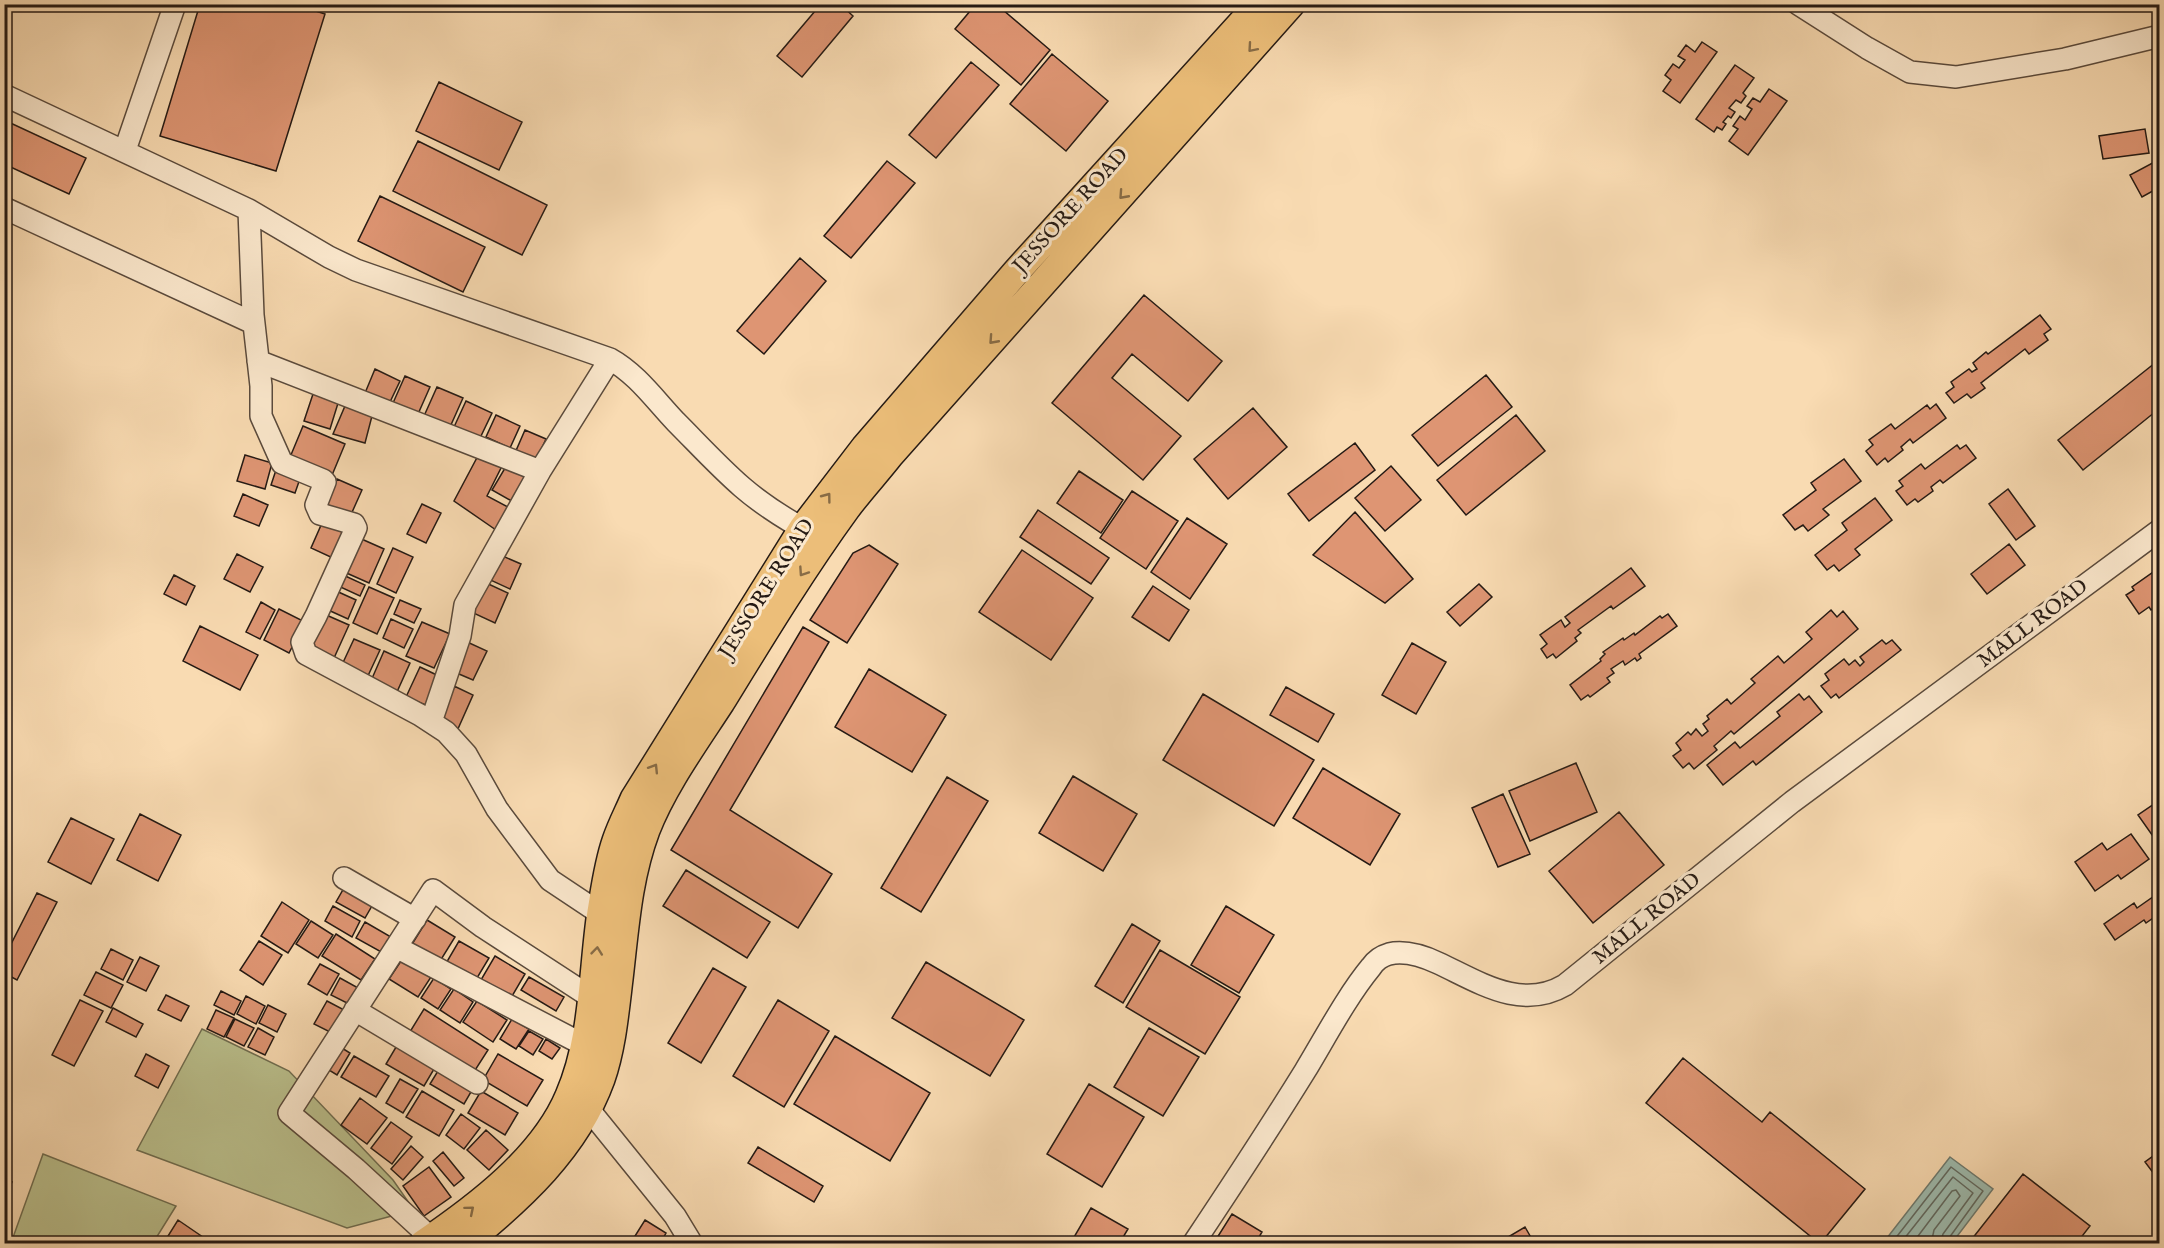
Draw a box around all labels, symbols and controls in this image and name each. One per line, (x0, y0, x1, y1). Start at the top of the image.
one-way arrow (1248, 41, 1259, 52)
street label: JESSORE ROAD (1006, 142, 1135, 281)
one-way arrow (1119, 188, 1130, 199)
one-way arrow (989, 333, 1000, 344)
one-way arrow (819, 493, 830, 504)
street label: JESSORE ROAD (712, 514, 821, 666)
one-way arrow (799, 565, 810, 576)
street label: MALL ROAD (1972, 574, 2094, 674)
one-way arrow (647, 763, 658, 774)
street label: MALL ROAD (1587, 867, 1707, 971)
one-way arrow (590, 947, 603, 956)
one-way arrow (463, 1206, 474, 1217)

